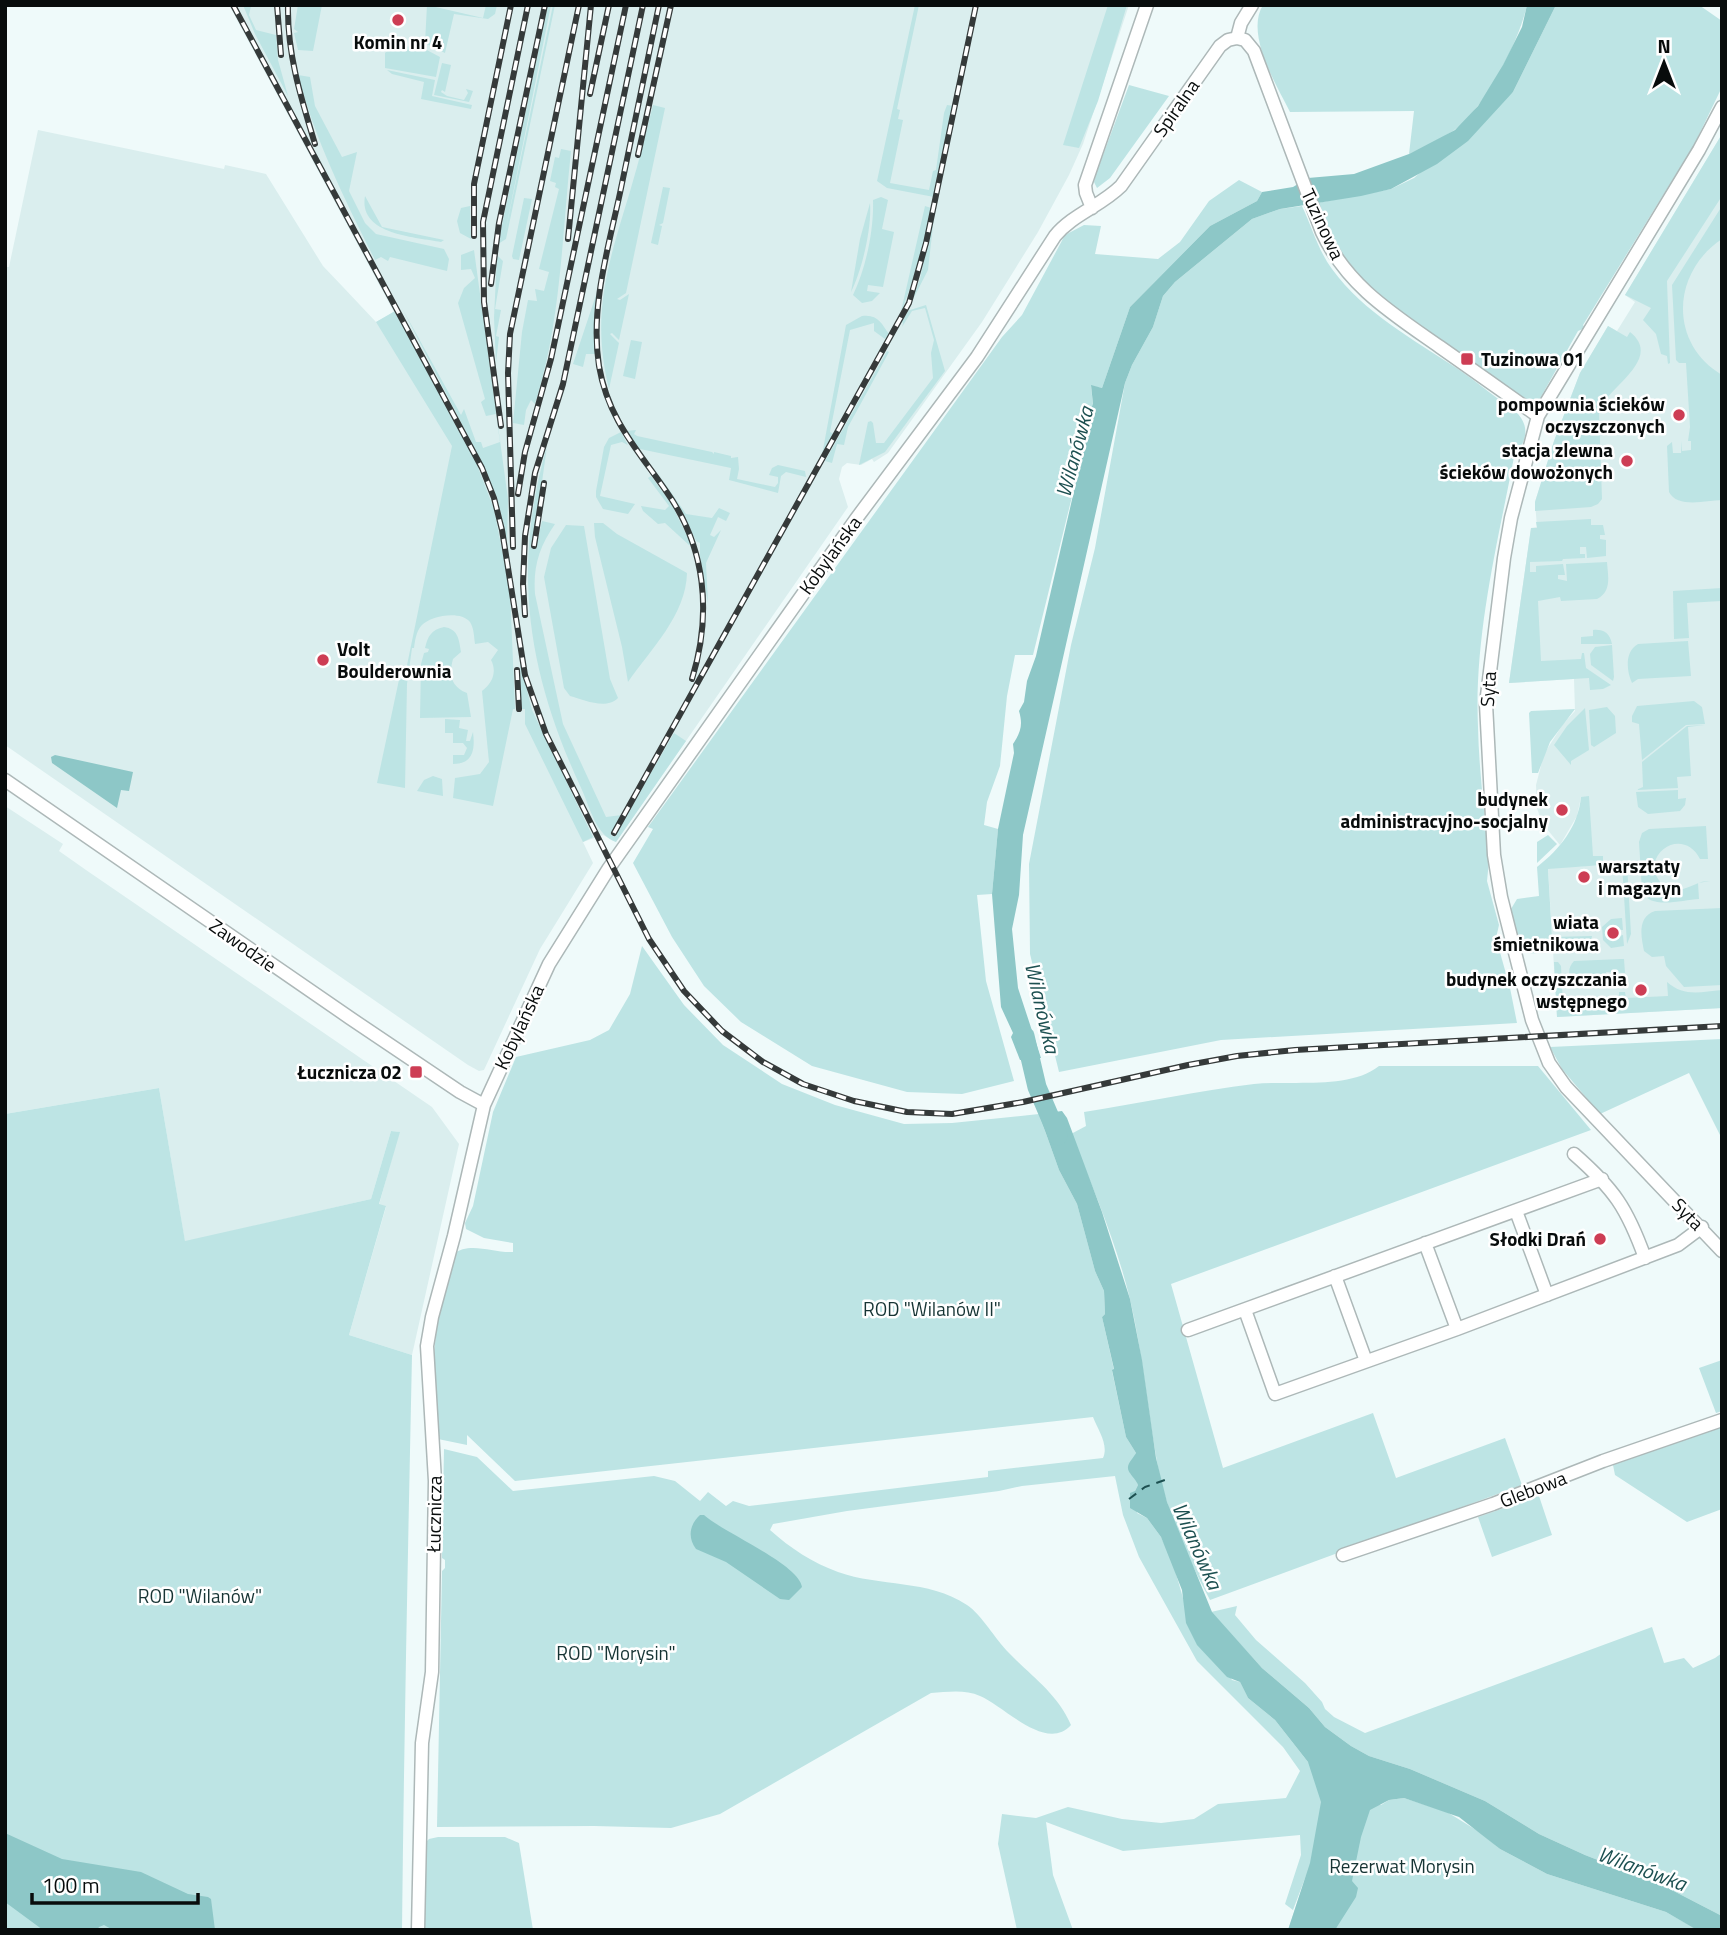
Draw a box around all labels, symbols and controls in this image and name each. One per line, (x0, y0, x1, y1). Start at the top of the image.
marker: Komin nr 4 (390, 12, 406, 28)
place label: Komin nr 4 (354, 27, 442, 56)
north arrow (1629, 28, 1699, 98)
text: N (1657, 31, 1671, 60)
street label: Spiralna (1145, 73, 1206, 143)
street label: Tuzinowa (1294, 184, 1353, 264)
place label: Tuzinowa 01 (1481, 344, 1584, 373)
marker: Tuzinowa 01 (1459, 351, 1475, 367)
place label: pompownia ścieków oczyszczonych (1498, 389, 1665, 440)
water label: Wilanówka (1047, 402, 1102, 500)
marker: pompownia ścieków oczyszczonych (1671, 407, 1687, 423)
place label: stacja zlewna ścieków dowożonych (1440, 435, 1613, 486)
marker: stacja zlewna ścieków dowożonych (1619, 453, 1635, 469)
street label: Kobylańska (791, 509, 868, 600)
place label: Volt Boulderownia (337, 634, 452, 685)
marker: Volt Boulderownia (315, 652, 331, 668)
street label: Syta (1472, 670, 1503, 708)
place label: budynek administracyjno-socjalny (1340, 784, 1548, 835)
marker: budynek administracyjno-socjalny (1554, 802, 1570, 818)
place label: warsztaty i magazyn (1598, 851, 1681, 902)
marker: warsztaty i magazyn (1576, 869, 1592, 885)
place label: wiata śmietnikowa (1493, 907, 1599, 958)
street label: Zawodzie (204, 911, 283, 978)
marker: wiata śmietnikowa (1605, 925, 1621, 941)
water label: Wilanówka (1017, 959, 1069, 1058)
place label: budynek oczyszczania wstępnego (1446, 964, 1627, 1015)
street label: Kobylańska (486, 979, 551, 1074)
marker: budynek oczyszczania wstępnego (1633, 982, 1649, 998)
place label: Łucznicza 02 (297, 1057, 402, 1086)
marker: Łucznicza 02 (408, 1064, 424, 1080)
street label: Syta (1666, 1191, 1711, 1237)
place label: Słodki Drań (1490, 1224, 1586, 1253)
marker: Słodki Drań (1592, 1231, 1608, 1247)
park label: ROD "Wilanów II" (863, 1294, 1001, 1323)
street label: Glebowa (1495, 1462, 1571, 1515)
street label: Łucznicza (418, 1475, 449, 1554)
water label: Wilanówka (1165, 1497, 1232, 1596)
park label: ROD "Wilanów" (138, 1581, 262, 1610)
park label: ROD "Morysin" (556, 1638, 676, 1667)
water label: Wilanówka (1594, 1837, 1693, 1899)
park label: Rezerwat Morysin (1329, 1851, 1475, 1880)
scale bar (32, 1862, 198, 1906)
text: 100 m (42, 1869, 99, 1901)

